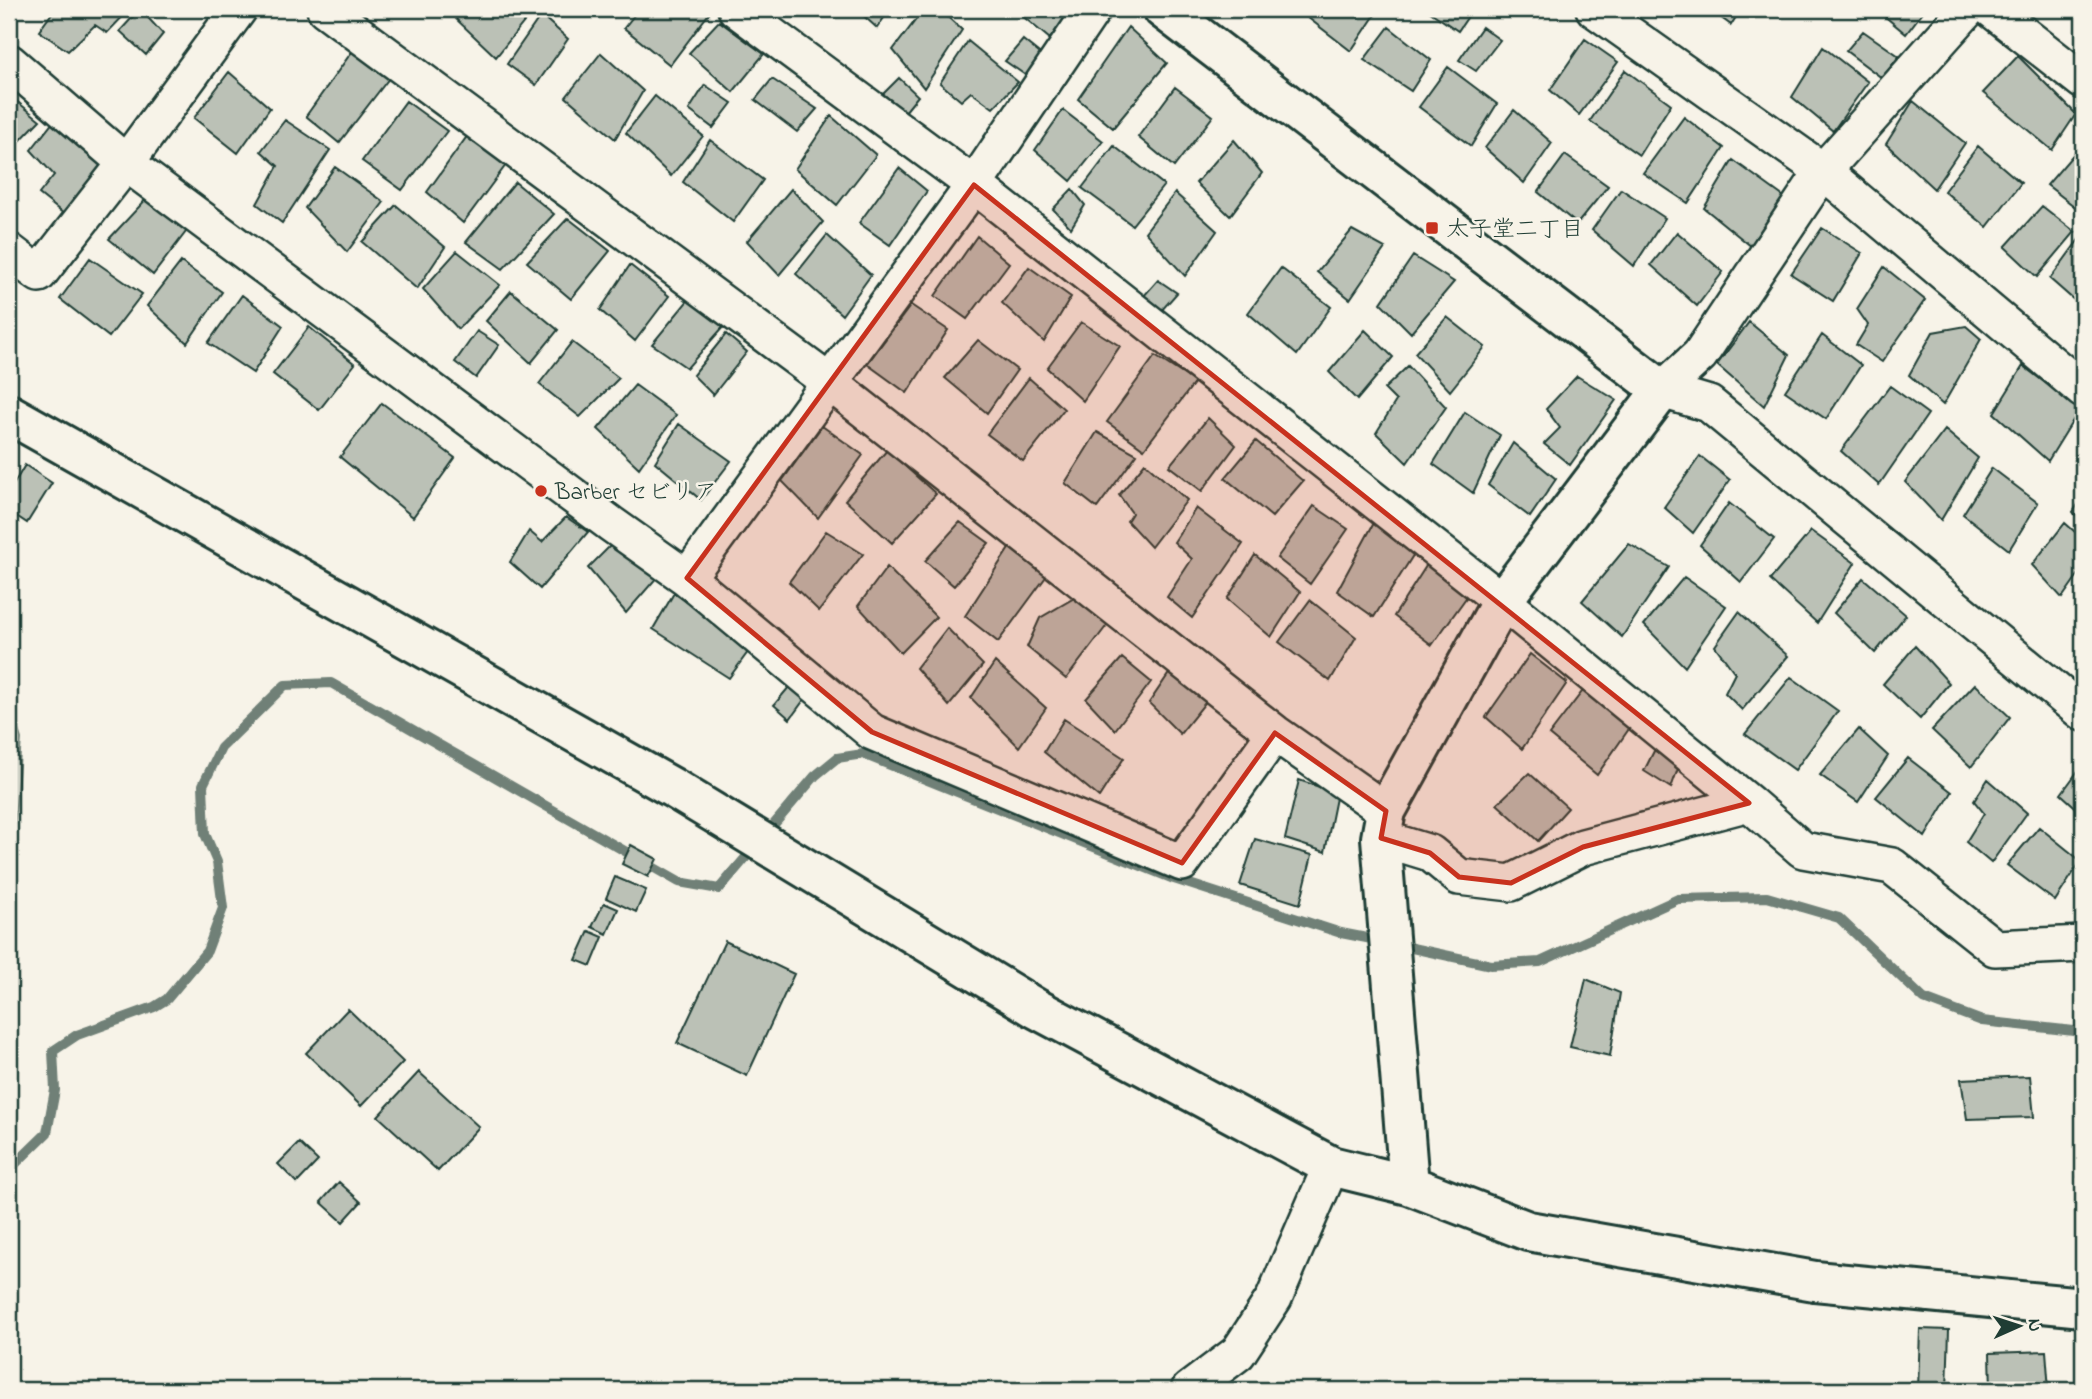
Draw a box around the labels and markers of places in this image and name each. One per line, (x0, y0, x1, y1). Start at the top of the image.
place label: 太子堂二丁目 (1446, 214, 1584, 247)
marker: 太子堂二丁目 (1424, 220, 1440, 236)
place label: Barber セビリア (554, 477, 717, 510)
marker: Barber セビリア (533, 483, 549, 499)

